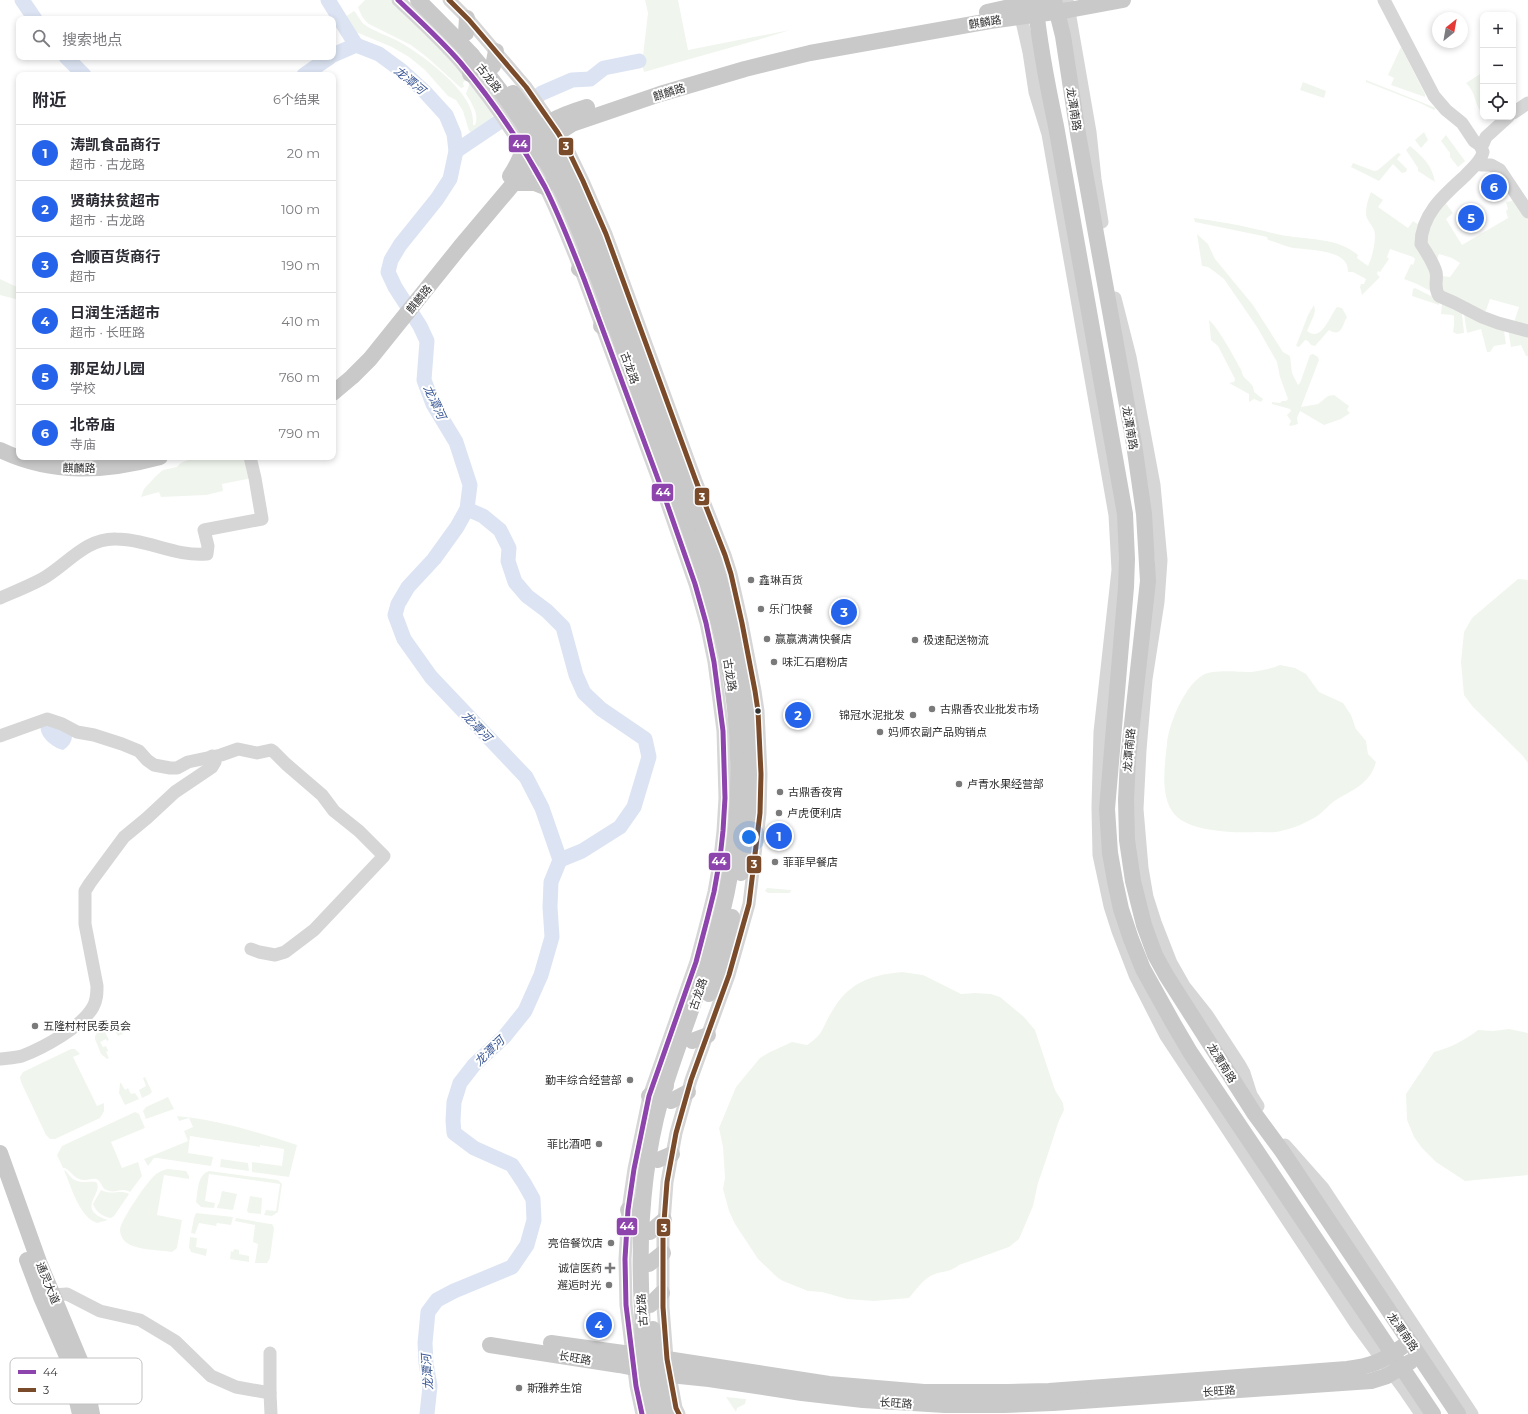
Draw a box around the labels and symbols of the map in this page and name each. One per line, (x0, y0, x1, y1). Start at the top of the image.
north arrow (1432, 12, 1468, 48)
street label: 麒麟路 (968, 13, 1002, 31)
street label: 古龙路 (473, 61, 505, 95)
water label: 龙潭河 (391, 63, 430, 99)
street label: 麒麟路 (651, 80, 687, 104)
street label: 龙潭南路 (1064, 86, 1084, 132)
line badge: 44 (508, 134, 531, 153)
text: 44 (512, 137, 528, 151)
line badge: 3 (558, 137, 574, 156)
text: 3 (562, 139, 570, 153)
pin: 6 (1481, 172, 1507, 202)
pin: 5 (1458, 203, 1484, 233)
street label: 麒麟路 (403, 282, 435, 316)
street label: 古龙路 (618, 350, 642, 386)
water label: 龙潭河 (421, 383, 450, 423)
street label: 龙潭南路 (1119, 405, 1141, 451)
street label: 麒麟路 (62, 461, 96, 475)
line badge: 44 (651, 483, 674, 502)
text: 44 (655, 485, 671, 499)
line badge: 3 (694, 487, 710, 506)
text: 3 (698, 490, 706, 504)
place label: 鑫琳百货 (759, 573, 803, 587)
marker: 鑫琳百货 (746, 575, 756, 585)
pin: 3 (831, 597, 857, 627)
place label: 乐门快餐 (769, 602, 813, 616)
marker: 乐门快餐 (756, 604, 766, 614)
place label: 赢赢满满快餐店 (775, 632, 852, 646)
place label: 极速配送物流 (923, 633, 989, 647)
marker: 赢赢满满快餐店 (762, 634, 772, 644)
marker: 极速配送物流 (910, 635, 920, 645)
place label: 味汇石磨粉店 (782, 655, 848, 669)
marker: 味汇石磨粉店 (769, 657, 779, 667)
street label: 古龙路 (721, 658, 739, 692)
pin: 2 (785, 700, 811, 730)
place label: 古鼎香农业批发市场 (940, 702, 1039, 716)
marker: 古鼎香农业批发市场 (927, 704, 937, 714)
unlabelled marker (753, 706, 763, 716)
water label: 龙潭河 (459, 708, 496, 746)
place label: 锦冠水泥批发 (839, 708, 905, 722)
marker: 锦冠水泥批发 (908, 710, 918, 720)
place label: 妈师农副产品购销点 (888, 725, 987, 739)
marker: 妈师农副产品购销点 (875, 727, 885, 737)
street label: 龙潭南路 (1120, 727, 1138, 773)
place label: 卢青水果经营部 (967, 777, 1044, 791)
marker: 卢青水果经营部 (954, 779, 964, 789)
place label: 古鼎香夜宵 (788, 785, 843, 799)
marker: 古鼎香夜宵 (775, 787, 785, 797)
place label: 卢虎便利店 (787, 806, 842, 820)
marker: 卢虎便利店 (774, 808, 784, 818)
pin: 1 (766, 821, 792, 851)
your location (739, 827, 759, 847)
line badge: 44 (708, 852, 731, 871)
text: 44 (711, 854, 727, 868)
line badge: 3 (746, 855, 762, 874)
place label: 菲菲早餐店 (783, 855, 838, 869)
text: 3 (750, 857, 758, 871)
marker: 菲菲早餐店 (770, 857, 780, 867)
street label: 古龙路 (686, 976, 710, 1012)
place label: 五隆村村民委员会 (43, 1019, 131, 1033)
marker: 五隆村村民委员会 (30, 1021, 40, 1031)
water label: 龙潭河 (471, 1032, 509, 1069)
street label: 龙潭南路 (1204, 1041, 1240, 1085)
place label: 勤丰综合经营部 (545, 1073, 622, 1087)
marker: 勤丰综合经营部 (625, 1075, 635, 1085)
place label: 菲比酒吧 (547, 1137, 591, 1151)
marker: 菲比酒吧 (594, 1139, 604, 1149)
line badge: 44 (616, 1217, 638, 1236)
line badge: 3 (656, 1218, 671, 1237)
text: 44 (619, 1219, 635, 1233)
text: 3 (660, 1221, 668, 1235)
place label: 亮倍餐饮店 (548, 1236, 603, 1250)
marker: 亮倍餐饮店 (606, 1238, 616, 1248)
street label: 通灵大道 (33, 1260, 63, 1306)
place label: 诚信医药 (558, 1261, 602, 1275)
marker: 诚信医药 (605, 1263, 615, 1273)
place label: 邂逅时光 (557, 1278, 601, 1292)
marker: 邂逅时光 (604, 1280, 614, 1290)
street label: 古龙路 (634, 1293, 650, 1327)
pin: 4 (586, 1310, 612, 1340)
street label: 龙潭南路 (1385, 1310, 1421, 1354)
street label: 长旺路 (558, 1349, 592, 1367)
water label: 龙潭河 (418, 1352, 436, 1390)
legend (10, 1358, 142, 1404)
text: 44 (43, 1365, 58, 1379)
place label: 斯雅养生馆 (527, 1381, 582, 1395)
text: 3 (43, 1383, 49, 1397)
marker: 斯雅养生馆 (514, 1383, 524, 1393)
street label: 长旺路 (1202, 1383, 1236, 1399)
street label: 长旺路 (879, 1395, 913, 1411)

